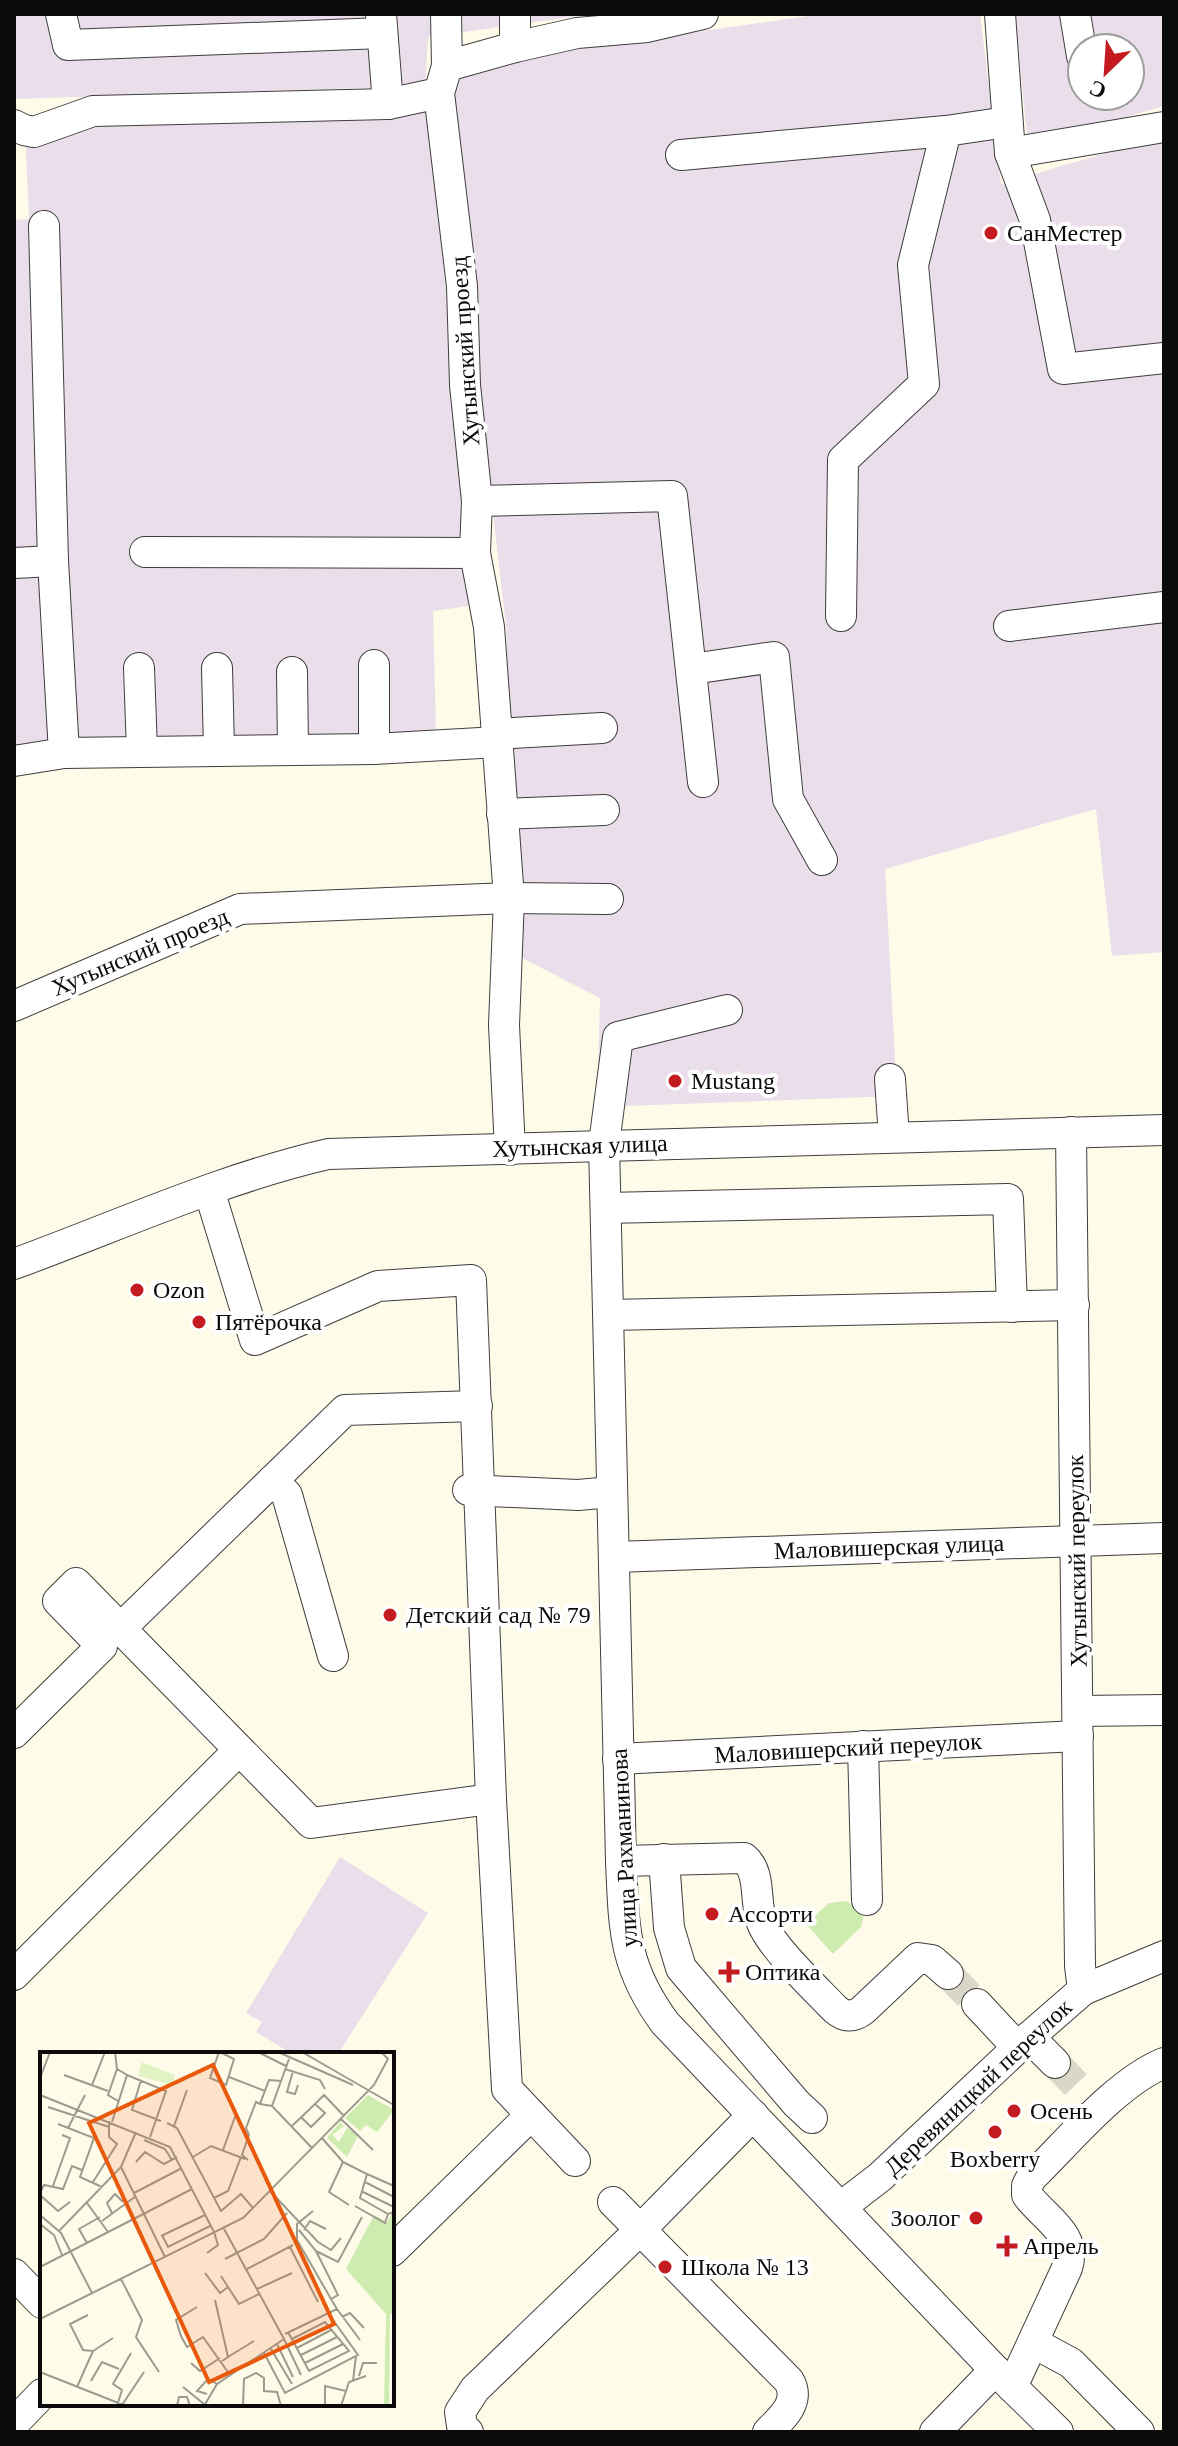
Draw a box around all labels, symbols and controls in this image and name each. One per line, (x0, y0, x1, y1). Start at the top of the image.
north arrow (1066, 32, 1146, 112)
text: С (1085, 75, 1110, 104)
place label: СанМестер (1007, 220, 1123, 246)
marker: СанМестер (982, 224, 1000, 242)
street label: Хутынский проезд (445, 255, 485, 447)
street label: Хутынский проезд (47, 903, 233, 1001)
place label: Mustang (691, 1068, 775, 1094)
marker: Mustang (666, 1072, 684, 1090)
street label: Хутынская улица (492, 1130, 669, 1162)
place label: Ozon (153, 1277, 205, 1303)
marker: Ozon (128, 1281, 146, 1299)
place label: Пятёрочка (215, 1309, 322, 1335)
marker: Пятёрочка (190, 1313, 208, 1331)
street label: Хутынский переулок (1062, 1454, 1092, 1668)
street label: Маловишерская улица (773, 1530, 1005, 1564)
place label: Детский сад № 79 (406, 1602, 591, 1628)
marker: Детский сад № 79 (381, 1606, 399, 1624)
street label: Маловишерский переулок (714, 1728, 983, 1768)
street label: улица Рахманинова (606, 1748, 642, 1948)
place label: Ассорти (728, 1901, 813, 1927)
marker: Ассорти (703, 1905, 721, 1923)
place label: Оптика (745, 1959, 821, 1985)
marker: Оптика (720, 1963, 738, 1981)
street label: Деревяницкий переулок (879, 1993, 1077, 2180)
inset map (40, 2052, 394, 2406)
place label: Осень (1030, 2098, 1093, 2124)
marker: Осень (1005, 2102, 1023, 2120)
marker: Boxberry (986, 2123, 1004, 2141)
place label: Boxberry (950, 2146, 1040, 2172)
place label: Зоолог (890, 2205, 960, 2231)
marker: Зоолог (967, 2209, 985, 2227)
place label: Апрель (1023, 2233, 1099, 2259)
marker: Апрель (998, 2237, 1016, 2255)
place label: Школа № 13 (681, 2254, 809, 2280)
marker: Школа № 13 (656, 2258, 674, 2276)

